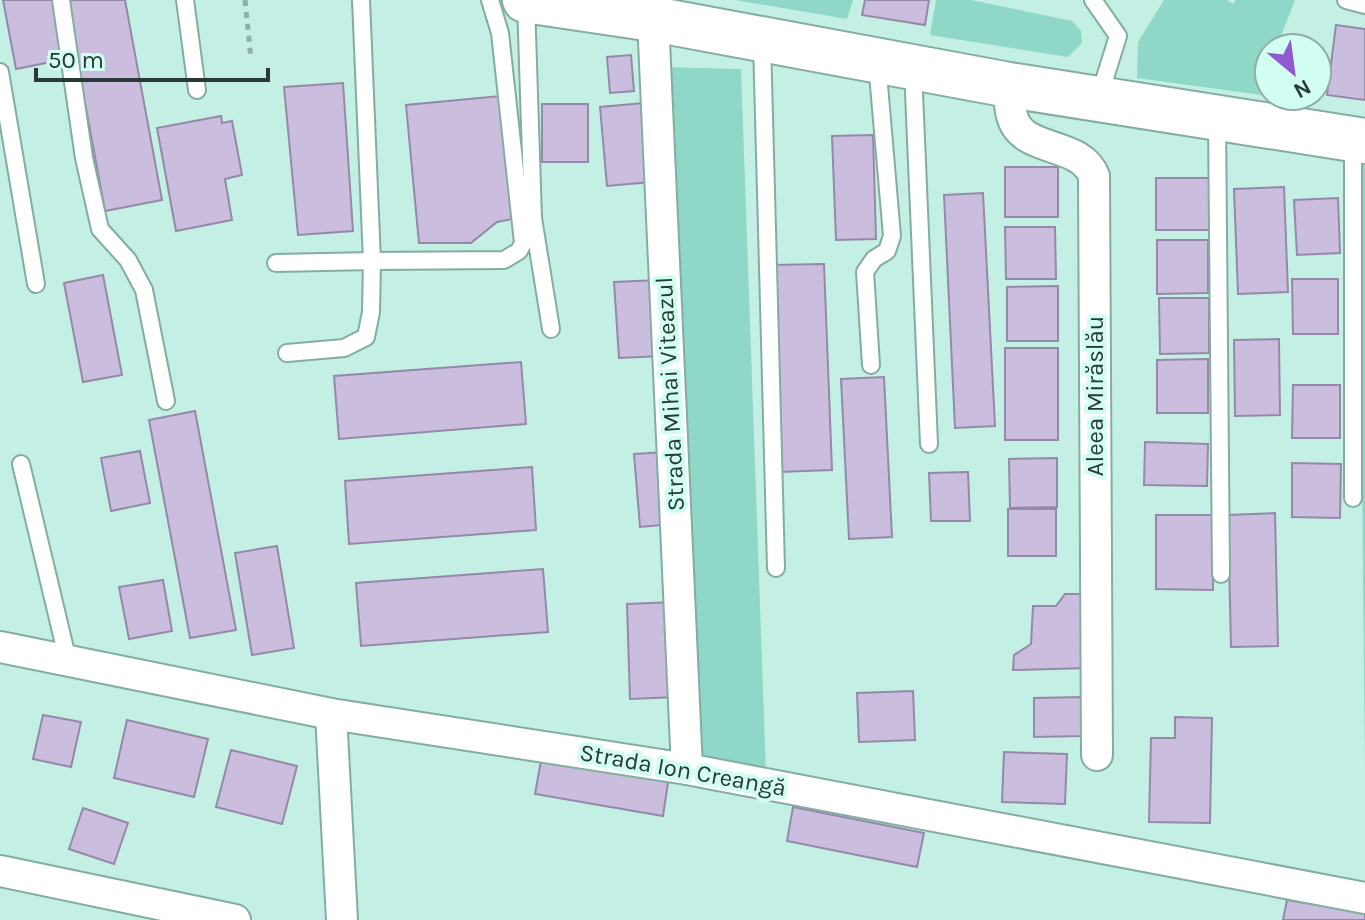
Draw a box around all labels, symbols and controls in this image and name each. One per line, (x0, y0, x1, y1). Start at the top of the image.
scale bar (36, 32, 268, 82)
north arrow (1253, 32, 1333, 112)
text: 50 m (48, 46, 104, 74)
text: N (1289, 73, 1315, 104)
street label: Strada Mihai Viteazul (650, 276, 690, 512)
street label: Aleea Mirăslău (1081, 316, 1109, 476)
street label: Strada Ion Creangă (578, 738, 788, 802)

